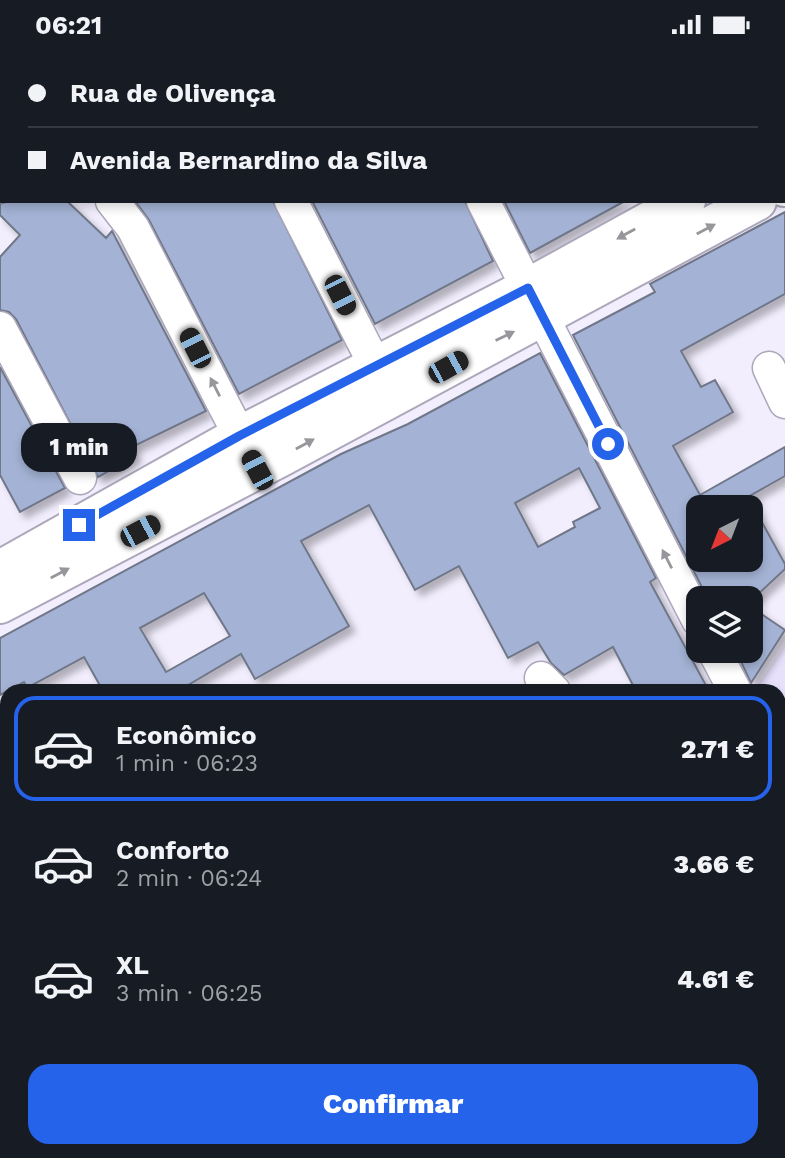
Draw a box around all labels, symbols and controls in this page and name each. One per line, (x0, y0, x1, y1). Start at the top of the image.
text: 06:21 (35, 10, 102, 40)
text: Rua de Olivença (70, 78, 276, 108)
text: Avenida Bernardino da Silva (70, 145, 427, 175)
one-way arrow (696, 223, 716, 235)
one-way arrow (616, 228, 635, 240)
car (322, 272, 359, 318)
car (177, 325, 214, 371)
one-way arrow (495, 330, 515, 341)
car (425, 348, 472, 386)
one-way arrow (209, 377, 220, 397)
callout: 1 min (21, 423, 137, 473)
route start (592, 428, 624, 460)
text: 1 min (49, 434, 109, 461)
one-way arrow (296, 438, 315, 450)
car (238, 447, 277, 493)
north arrow (686, 495, 763, 572)
map controls (686, 495, 763, 663)
route end (63, 509, 95, 541)
car (117, 512, 164, 550)
one-way arrow (662, 549, 674, 569)
one-way arrow (51, 567, 71, 579)
button: layers (686, 586, 763, 663)
icon: car (32, 717, 95, 780)
text: Econômico (116, 720, 257, 750)
text: 2.71 € (681, 734, 754, 764)
text: 1 min · 06:23 (116, 750, 258, 777)
icon: car (32, 832, 95, 895)
text: Conforto (116, 835, 229, 865)
text: 3.66 € (673, 849, 754, 879)
text: 2 min · 06:24 (116, 865, 262, 892)
icon: car (32, 947, 95, 1010)
text: XL (116, 950, 149, 980)
text: 4.61 € (677, 964, 754, 994)
text: 3 min · 06:25 (116, 980, 262, 1007)
button: Confirmar (28, 1064, 758, 1144)

